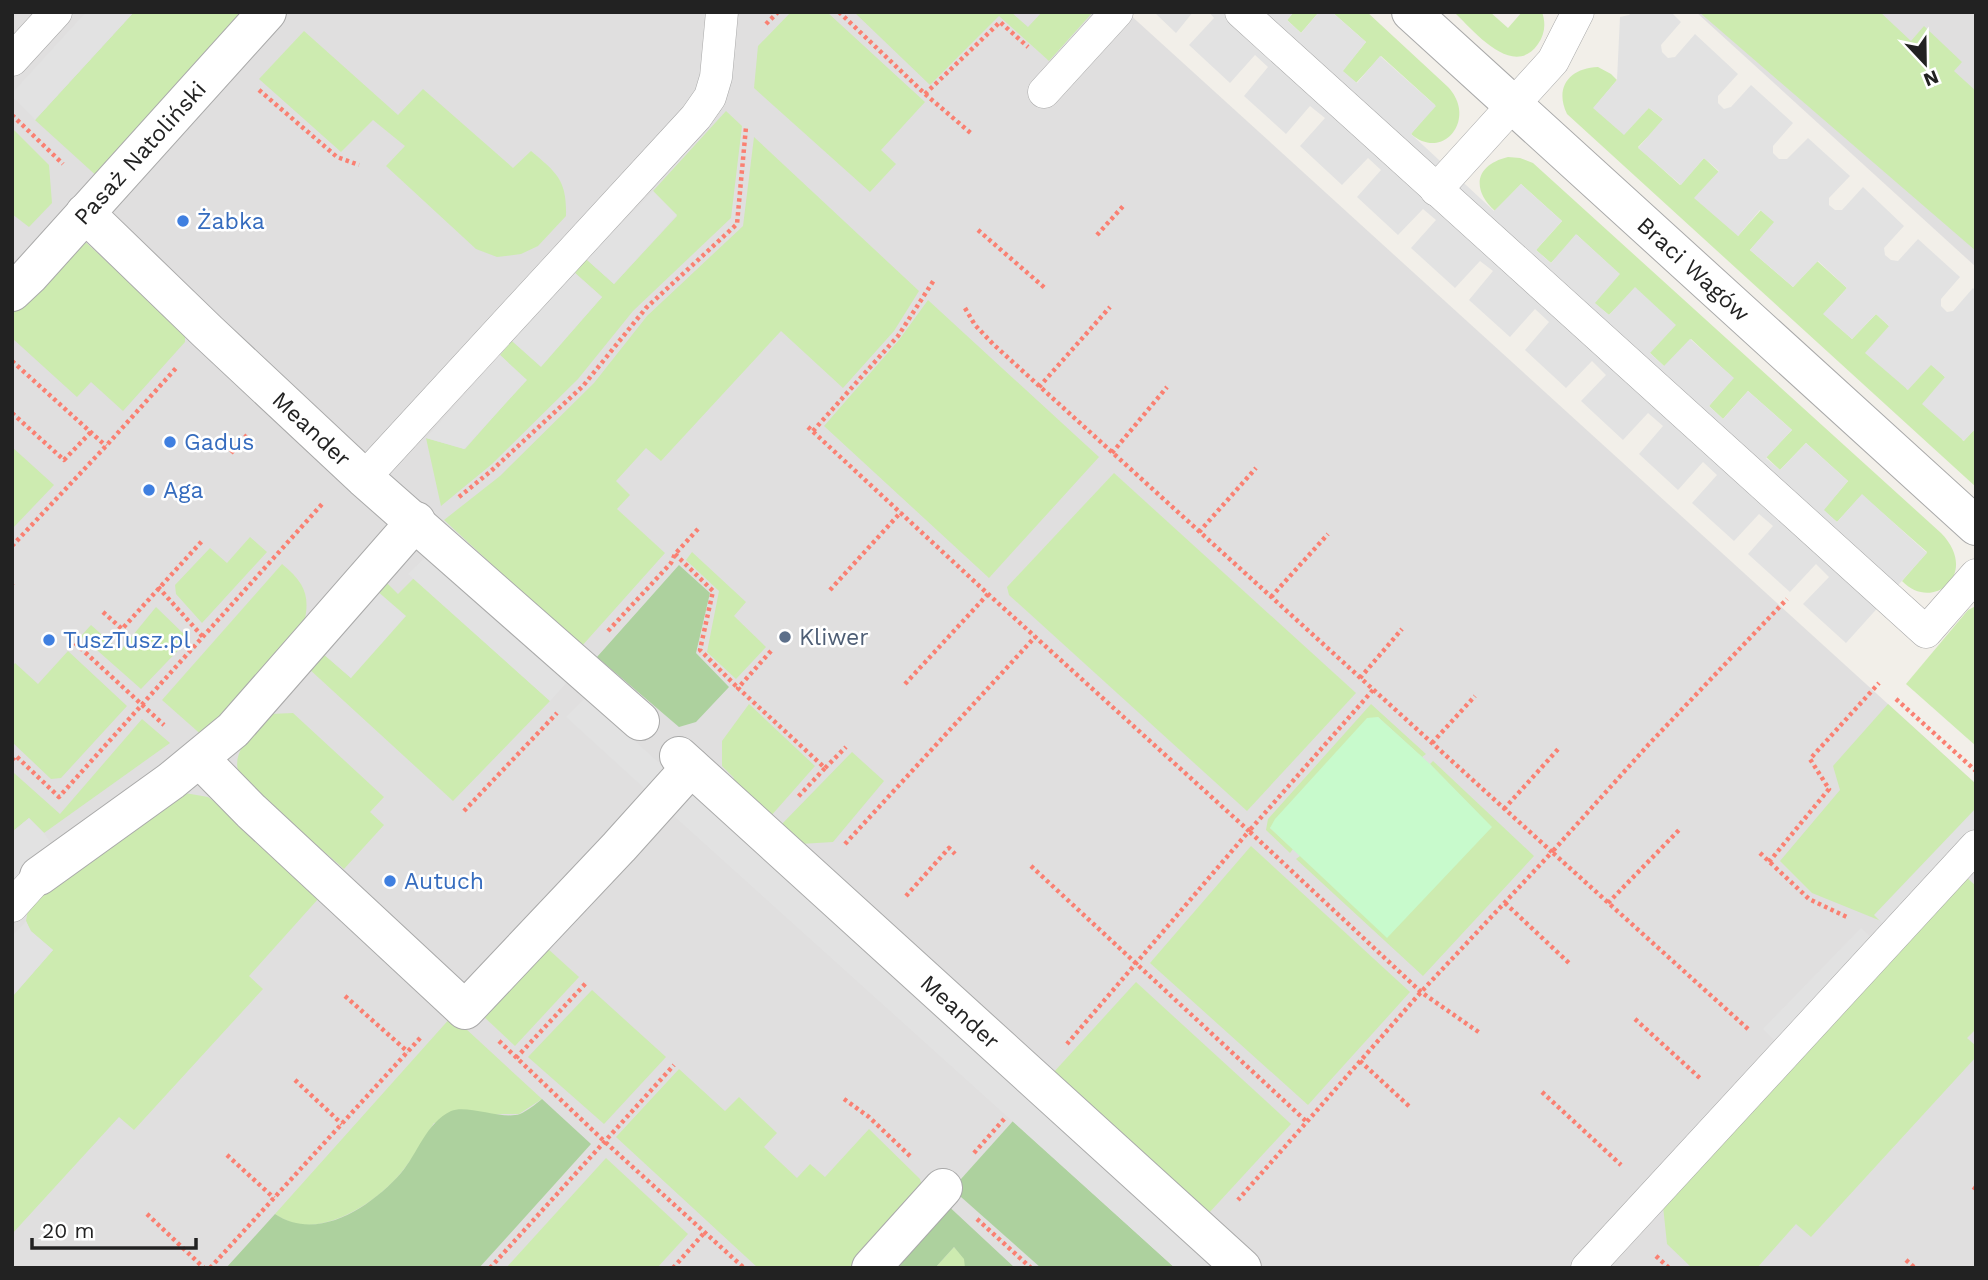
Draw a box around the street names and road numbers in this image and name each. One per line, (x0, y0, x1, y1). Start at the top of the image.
street label: Pasaż Natoliński (68, 76, 211, 230)
street label: Braci Wagów (1632, 211, 1755, 327)
street label: Meander (267, 386, 356, 472)
street label: Meander (915, 969, 1005, 1054)

